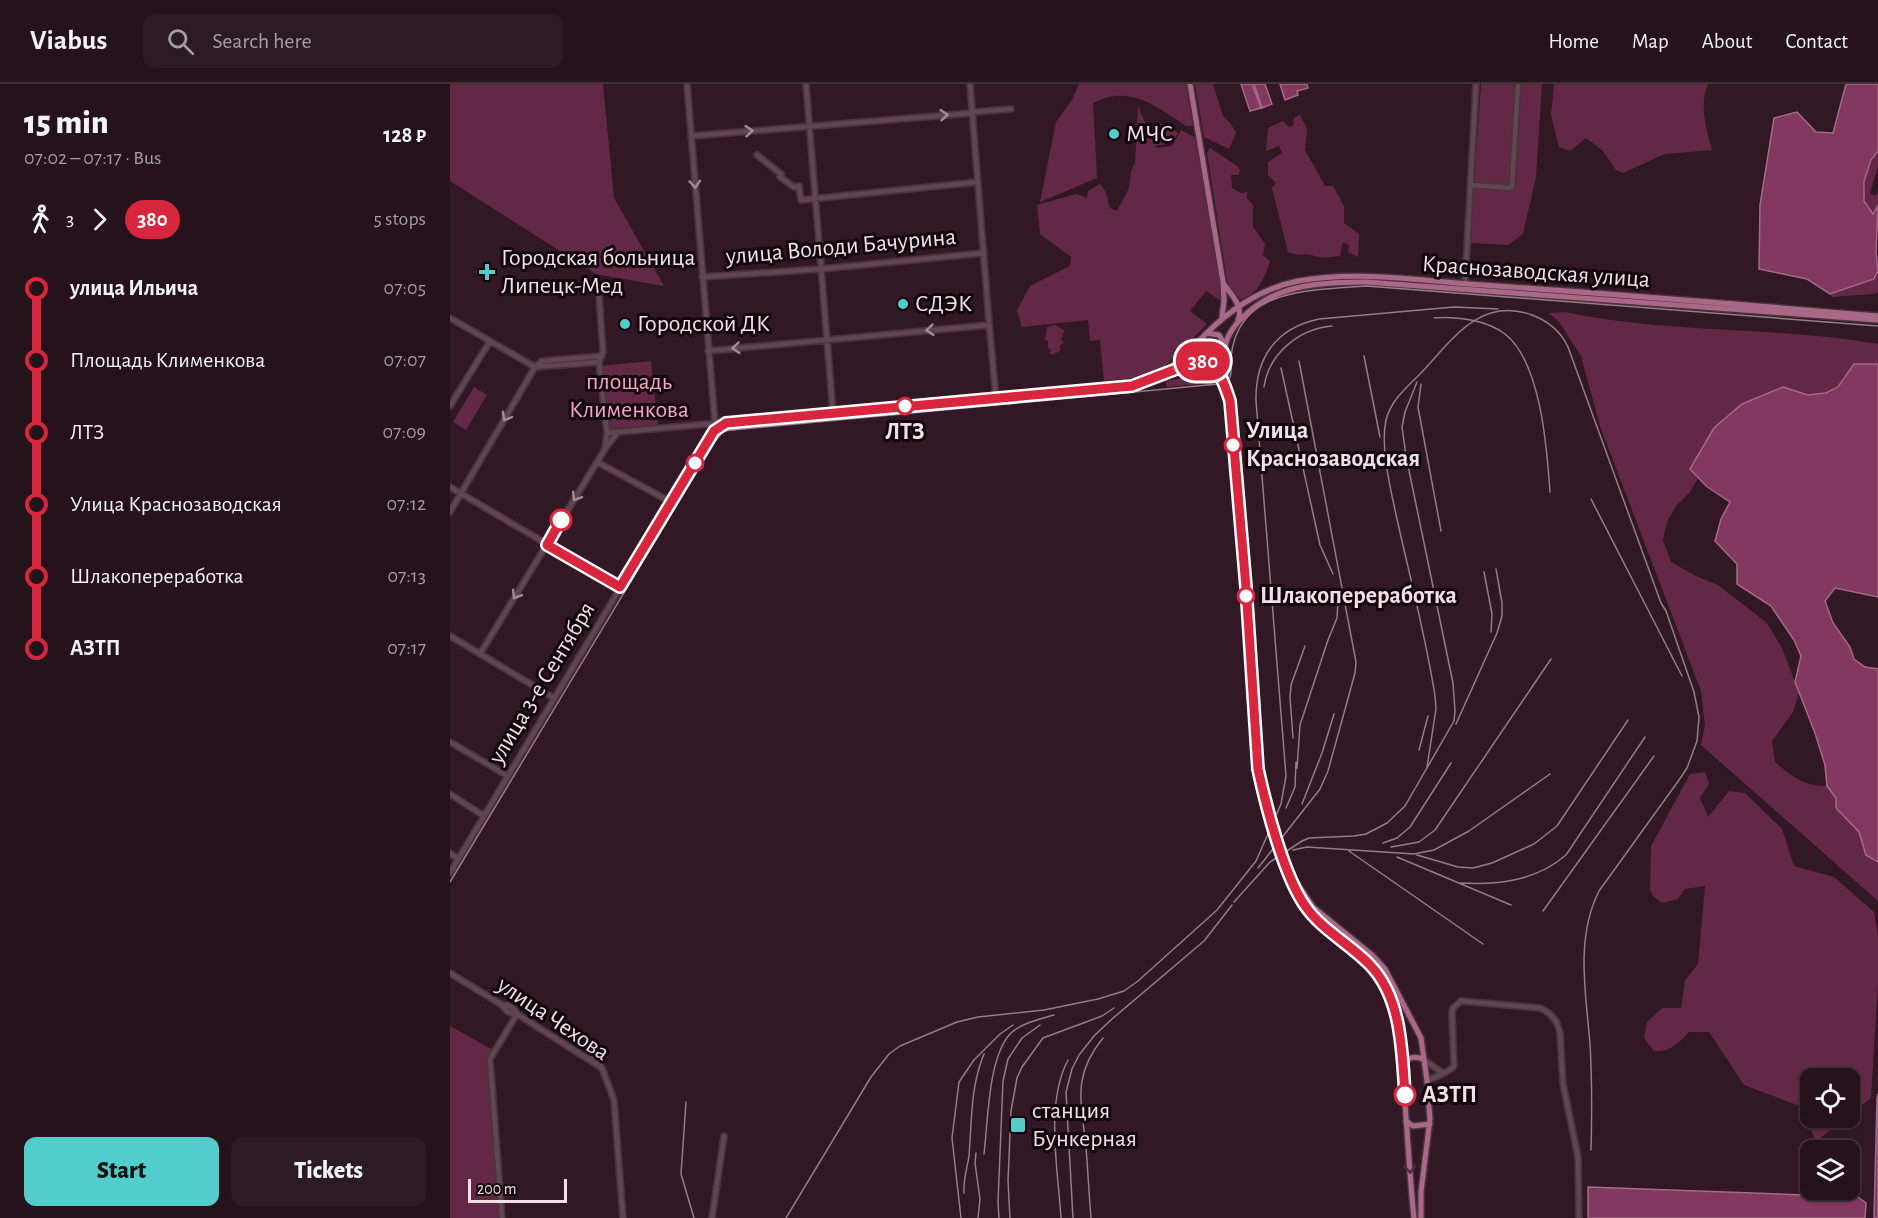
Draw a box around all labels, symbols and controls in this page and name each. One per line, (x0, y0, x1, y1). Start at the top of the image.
search box (143, 14, 563, 68)
icon: search (164, 25, 197, 58)
text: Viabus (30, 27, 107, 55)
text: Search here (212, 30, 312, 52)
text: Home (1548, 31, 1599, 52)
text: Map (1632, 31, 1669, 52)
text: About (1702, 31, 1752, 52)
text: Contact (1785, 31, 1848, 52)
text: 15 min (24, 107, 109, 140)
one-way arrow (939, 109, 948, 122)
place label: МЧС (1126, 122, 1173, 146)
text: 128 ₽ (383, 124, 426, 146)
one-way arrow (745, 125, 754, 138)
marker: МЧС (1107, 127, 1121, 141)
text: 07:02 – 07:17 · Bus (24, 148, 161, 168)
one-way arrow (688, 180, 701, 189)
icon: walk (24, 203, 57, 236)
icon: forward (83, 203, 116, 236)
text: 3 (66, 209, 74, 229)
text: 380 (137, 209, 168, 230)
text: 5 stops (373, 209, 426, 229)
street label: улица Володи Бачурина (724, 225, 957, 269)
place label: Городская больница Липецк-Мед (501, 246, 696, 298)
street label: Краснозаводская улица (1421, 252, 1651, 292)
marker: Городская больница Липецк-Мед (478, 263, 496, 281)
text: улица Ильича (70, 277, 198, 299)
text: 07:05 (384, 278, 426, 298)
place label: СДЭК (915, 292, 972, 316)
marker: СДЭК (896, 297, 910, 311)
place label: Городской ДК (637, 312, 770, 336)
marker: Городской ДК (618, 317, 632, 331)
one-way arrow (926, 323, 935, 336)
one-way arrow (732, 341, 741, 354)
line badge: 380 (1168, 342, 1238, 380)
text: Площадь Клименкова (70, 349, 265, 371)
text: 07:07 (384, 350, 426, 370)
text: 380 (1188, 351, 1218, 372)
park label: площадь Клименкова (569, 370, 689, 422)
marker: ЛТЗ (896, 397, 914, 415)
one-way arrow (501, 411, 513, 421)
place label: Улица Краснозаводская (1246, 419, 1420, 471)
place label: ЛТЗ (885, 420, 925, 444)
text: ЛТЗ (70, 421, 104, 443)
text: 07:09 (383, 422, 426, 442)
marker: Улица Краснозаводская (1224, 436, 1242, 454)
unlabelled marker (686, 454, 704, 472)
one-way arrow (571, 491, 583, 501)
text: Улица Краснозаводская (70, 493, 282, 515)
text: 07:12 (387, 494, 426, 514)
unlabelled marker (550, 509, 572, 531)
text: Шлакопереработка (70, 565, 244, 587)
text: 07:13 (387, 566, 426, 586)
place label: Шлакопереработка (1260, 584, 1457, 608)
marker: Шлакопереработка (1237, 587, 1255, 605)
one-way arrow (512, 589, 524, 599)
street label: улица 3-е Сентября (484, 598, 600, 769)
text: АЗТП (70, 637, 121, 659)
text: 07:17 (387, 638, 426, 658)
street label: улица Чехова (492, 972, 613, 1065)
map controls (1800, 1068, 1860, 1200)
button: locate (1800, 1068, 1860, 1128)
place label: АЗТП (1422, 1083, 1477, 1107)
marker: АЗТП (1394, 1084, 1416, 1106)
place label: станция Бункерная (1032, 1099, 1137, 1151)
marker: станция Бункерная (1009, 1116, 1027, 1134)
button: Start (24, 1137, 219, 1206)
button: Tickets (231, 1137, 426, 1206)
button: layers (1800, 1140, 1860, 1200)
one-way arrow (1403, 1165, 1416, 1174)
scale bar (468, 1176, 567, 1204)
text: 200 m (477, 1181, 517, 1197)

